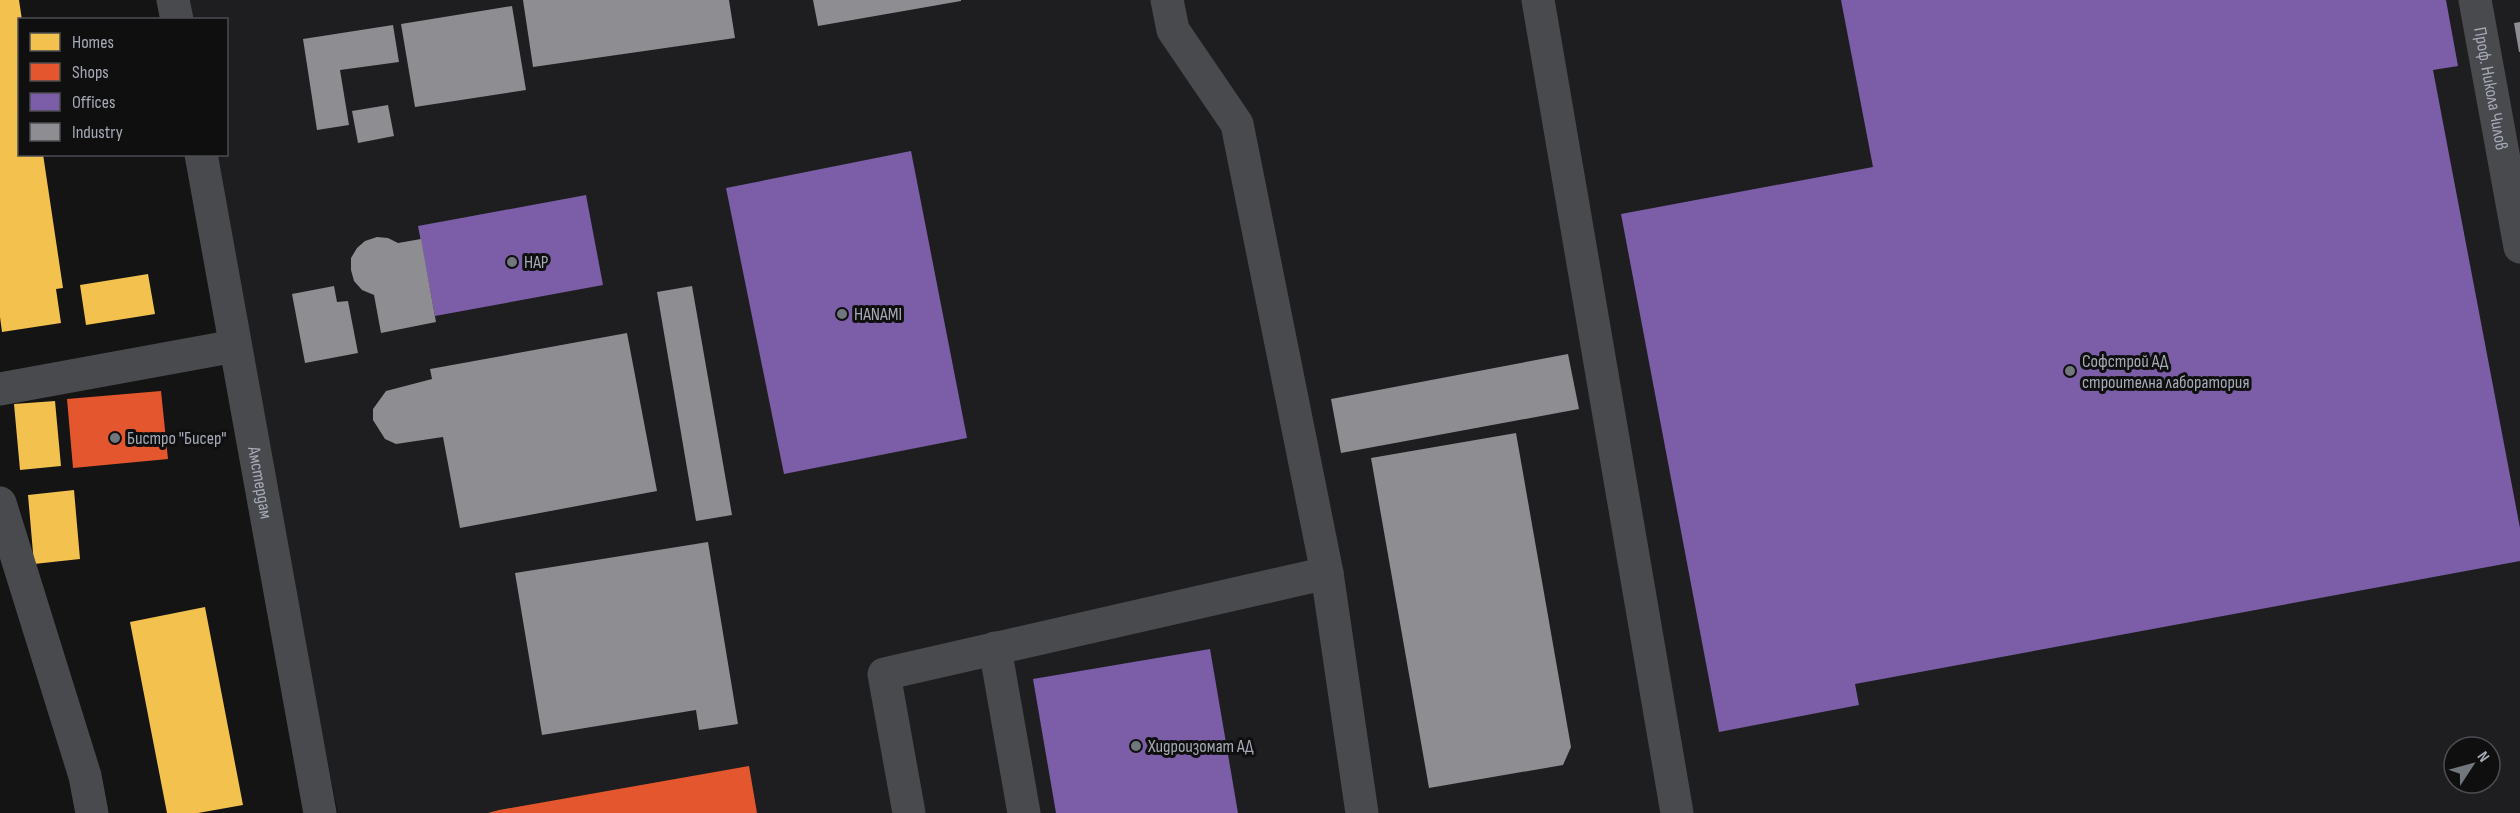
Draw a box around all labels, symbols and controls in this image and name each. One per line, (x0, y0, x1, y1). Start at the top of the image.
legend (18, 18, 228, 156)
street label: Проф. Никола Чилов (2470, 25, 2513, 152)
text: Homes (72, 32, 114, 53)
text: Shops (72, 62, 109, 83)
text: Offices (72, 92, 115, 113)
text: Industry (72, 122, 123, 143)
place label: НАР (524, 252, 549, 273)
marker: НАР (505, 255, 519, 269)
place label: HANAMI (854, 304, 902, 325)
marker: HANAMI (835, 307, 849, 321)
place label: Софстрой АД строителна лаборатория (2082, 351, 2249, 393)
marker: Софстрой АД строителна лаборатория (2063, 364, 2077, 378)
place label: Бистро "Бисер" (127, 428, 227, 449)
marker: Бистро "Бисер" (108, 431, 122, 445)
street label: Амстердам (243, 444, 277, 520)
north arrow (2442, 735, 2502, 795)
place label: Хидроизомат АД (1147, 736, 1254, 757)
marker: Хидроизомат АД (1129, 739, 1143, 753)
text: N (2473, 748, 2493, 766)

